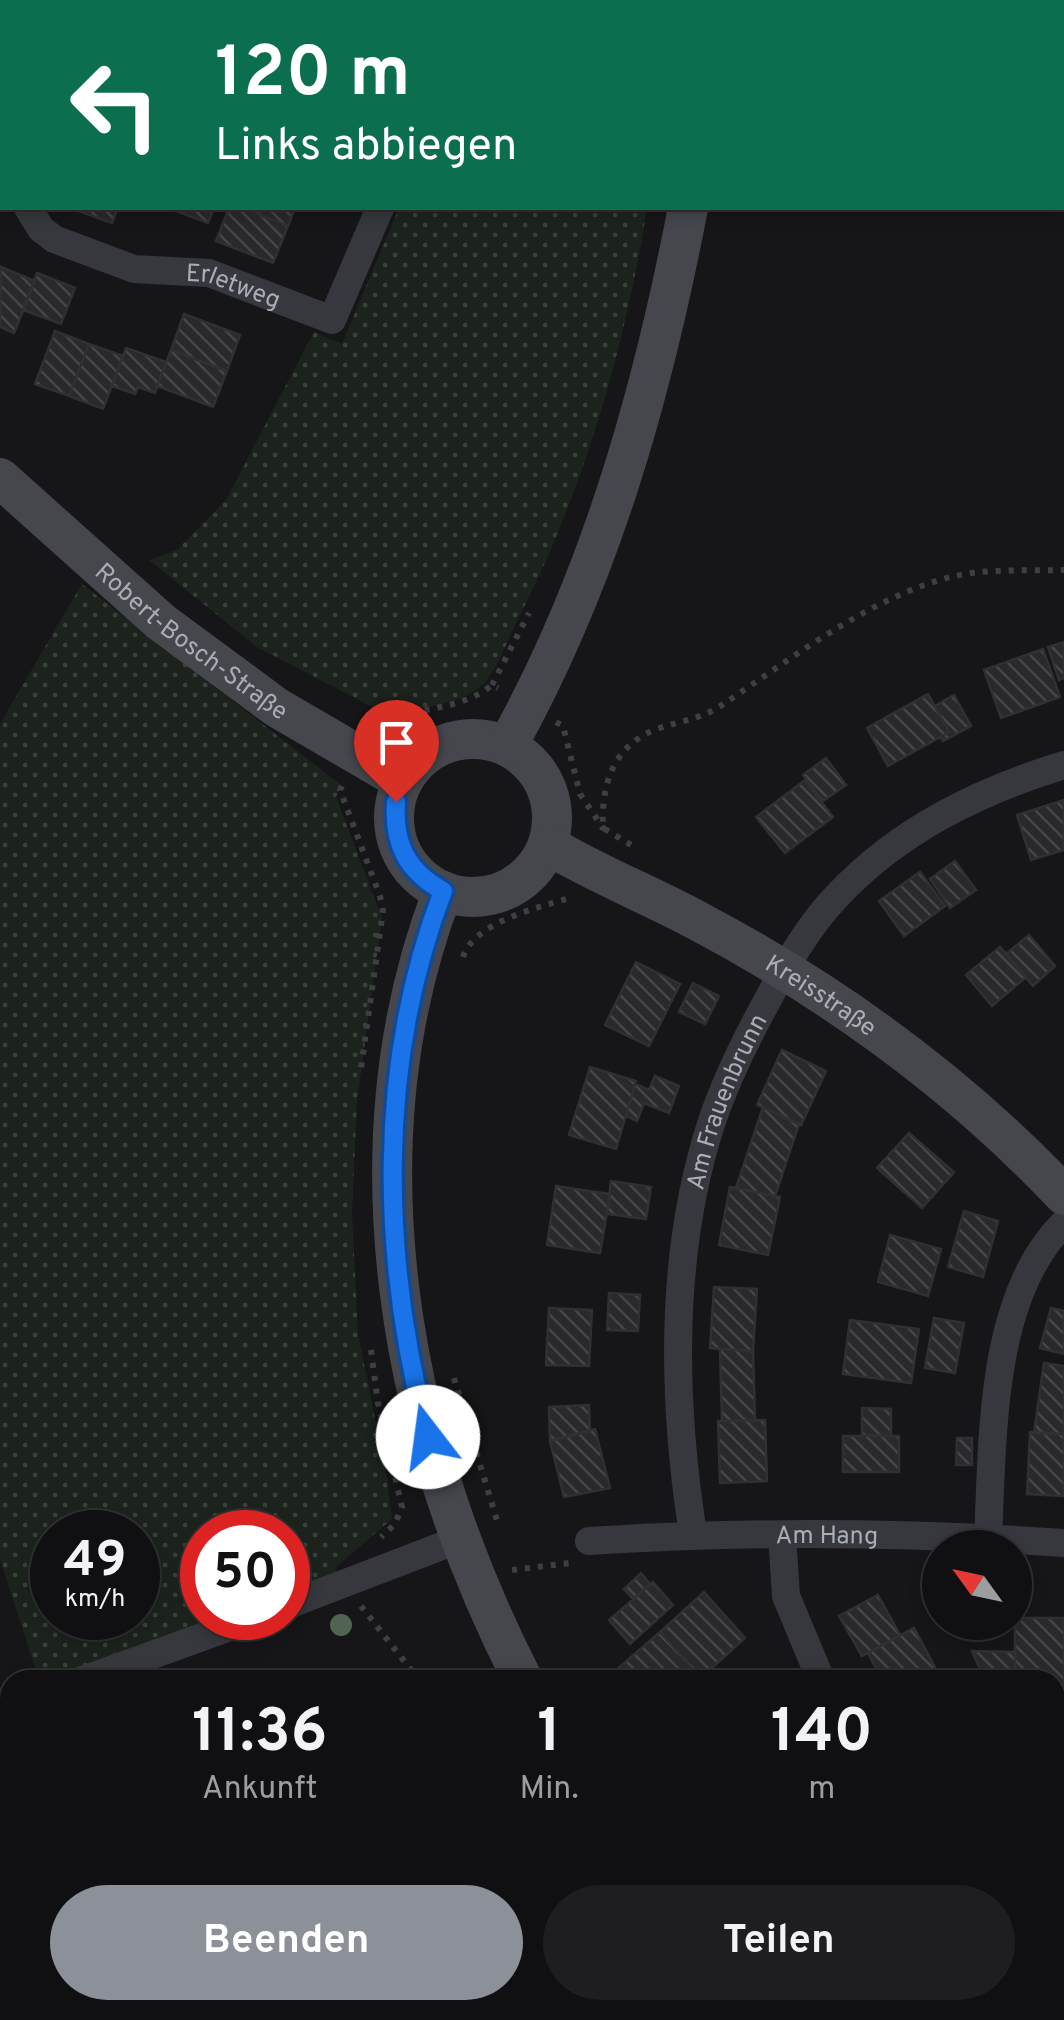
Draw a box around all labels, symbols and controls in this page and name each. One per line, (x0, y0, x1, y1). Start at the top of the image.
text: 120 m (215, 32, 411, 121)
icon: left (50, 40, 180, 170)
text: Links abbiegen (215, 119, 517, 176)
street label: Erletweg (185, 259, 284, 318)
street label: Robert-Bosch-Straße (87, 557, 293, 729)
pin (354, 700, 439, 803)
icon: arrive (369, 715, 424, 770)
street label: Kreisstraße (758, 949, 882, 1045)
street label: Am Frauenbrunn (681, 1009, 776, 1193)
position arrow (376, 1385, 480, 1489)
speed limit sign: 50 (180, 1510, 310, 1640)
street label: Am Hang (775, 1521, 878, 1554)
north arrow (922, 1530, 1032, 1640)
map controls (922, 1530, 1032, 1640)
text: 49 (64, 1531, 126, 1594)
text: km/h (65, 1584, 125, 1616)
text: 11:36 (192, 1697, 327, 1773)
text: 1 (537, 1697, 561, 1773)
text: 140 (771, 1697, 873, 1773)
text: Ankunft (202, 1770, 318, 1810)
text: Min. (520, 1770, 579, 1810)
text: m (808, 1770, 835, 1810)
button: Beenden (50, 1885, 523, 2000)
button: Teilen (543, 1885, 1015, 2000)

